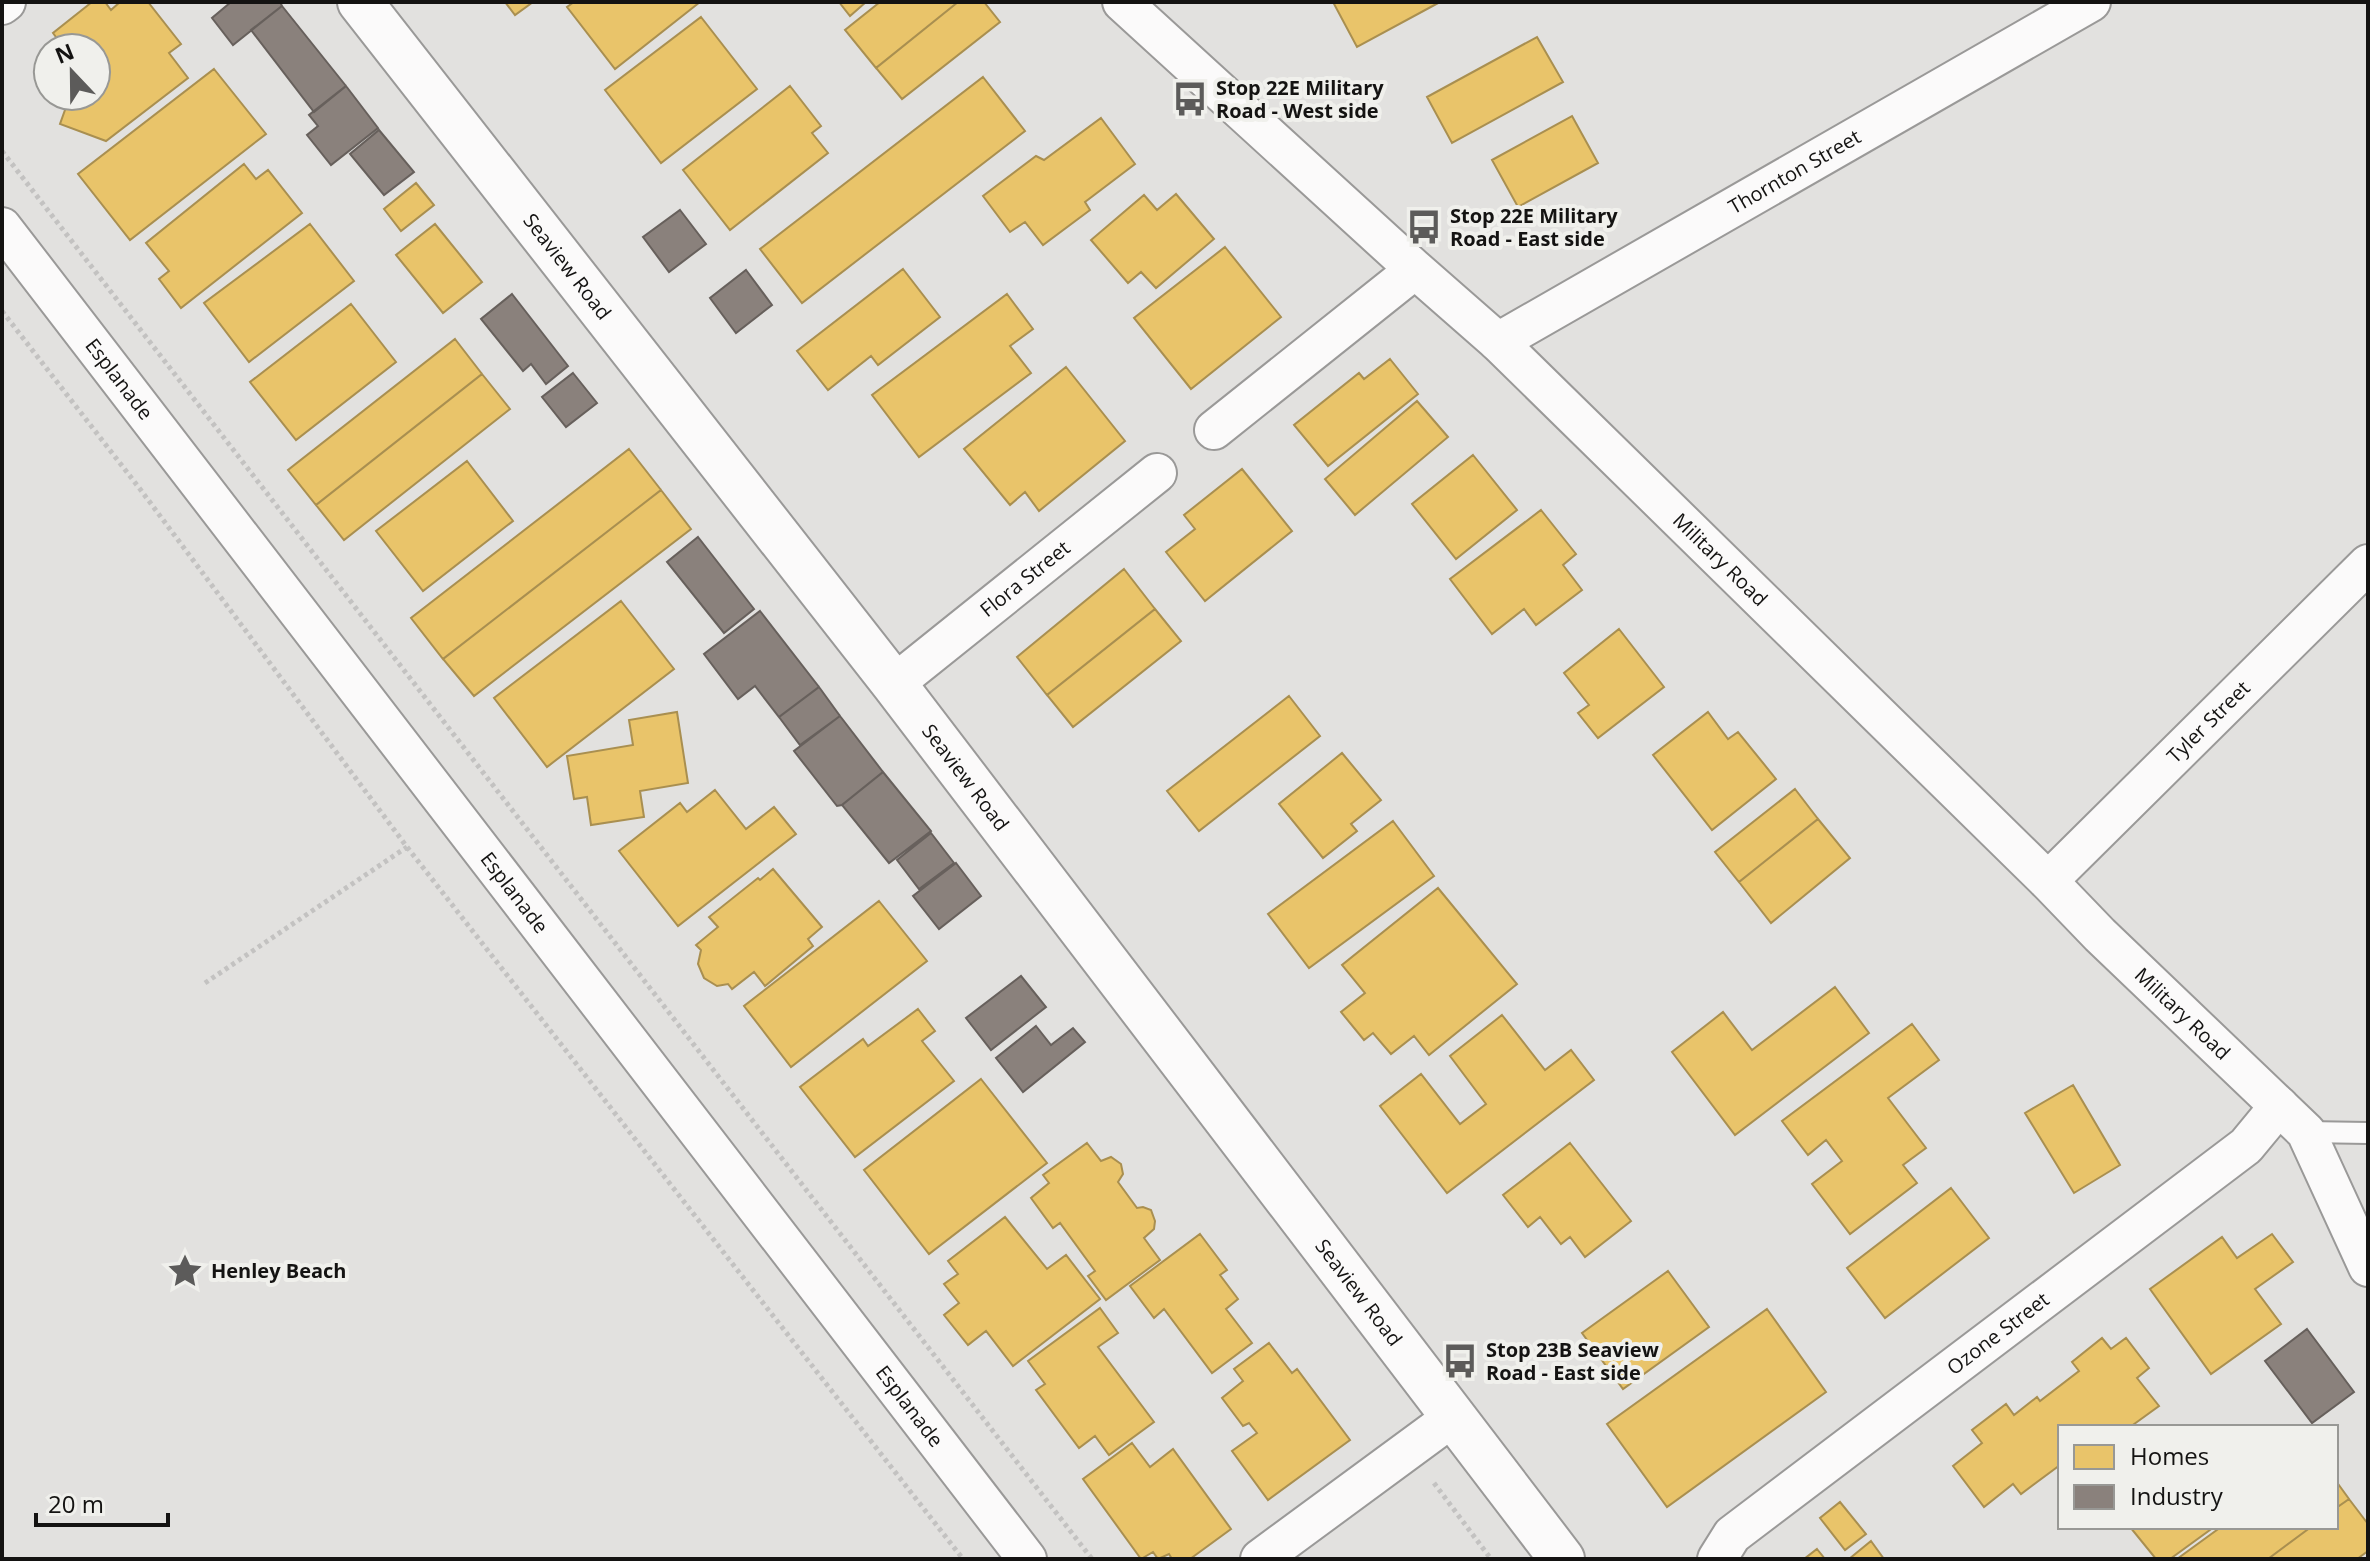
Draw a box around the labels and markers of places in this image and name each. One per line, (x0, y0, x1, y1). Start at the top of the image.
place label: Stop 22E Military Road - West side (1216, 74, 1384, 124)
bus stop icon: Stop 22E Military Road - West side (1171, 80, 1209, 118)
place label: Stop 22E Military Road - East side (1450, 202, 1618, 252)
bus stop icon: Stop 22E Military Road - East side (1405, 208, 1443, 246)
place icon: Henley Beach (166, 1252, 204, 1290)
place label: Henley Beach (211, 1257, 347, 1284)
place label: Stop 23B Seaview Road - East side (1486, 1336, 1659, 1386)
bus stop icon: Stop 23B Seaview Road - East side (1441, 1342, 1479, 1380)

